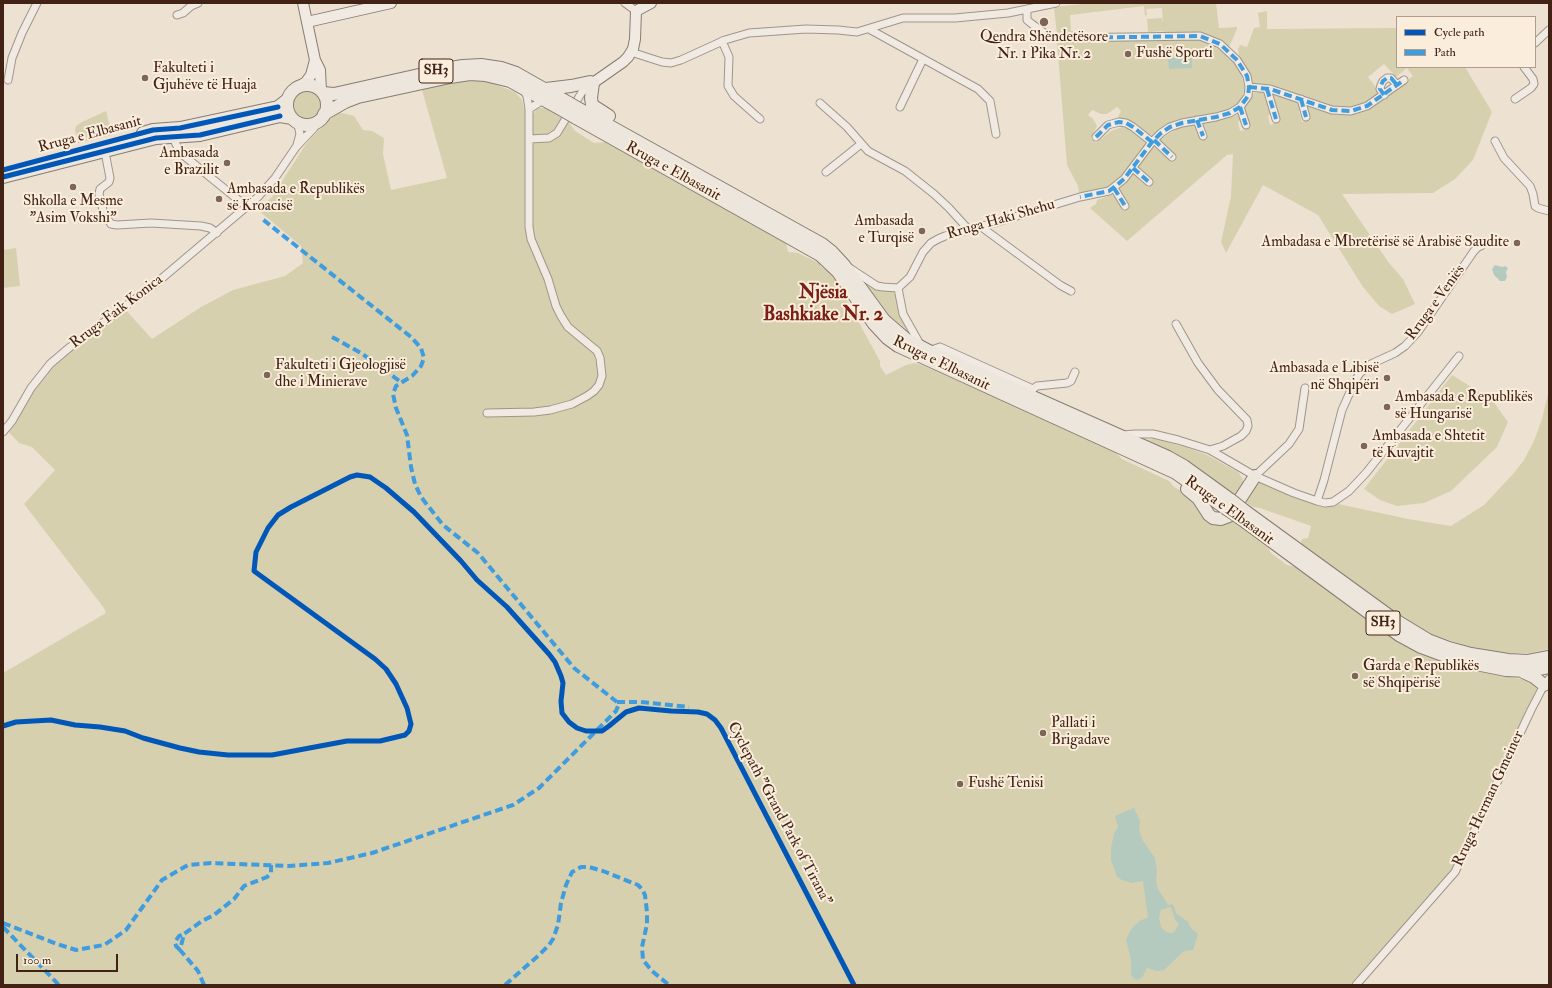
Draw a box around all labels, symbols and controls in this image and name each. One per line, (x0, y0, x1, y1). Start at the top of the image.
marker: Qendra Shëndetësore Nr. 1 Pika Nr. 2 (1038, 16, 1050, 28)
legend (1396, 16, 1536, 68)
text: Cycle path (1434, 25, 1484, 40)
place label: Qendra Shëndetësore Nr. 1 Pika Nr. 2 (980, 29, 1108, 64)
place label: Fushë Sporti (1136, 45, 1213, 63)
text: Path (1434, 45, 1456, 60)
marker: Fushë Sporti (1123, 49, 1133, 59)
road number: SH3 (419, 59, 453, 83)
place label: Fakulteti i Gjuhëve të Huaja (153, 60, 257, 95)
marker: Fakulteti i Gjuhëve të Huaja (140, 73, 150, 83)
street label: Rruga e Elbasanit (36, 113, 144, 157)
street label: Rruga e Elbasanit (622, 138, 724, 206)
place label: Ambasada e Brazilit (160, 145, 219, 180)
marker: Ambasada e Brazilit (222, 158, 232, 168)
place label: Ambasada e Republikës së Kroacisë (227, 181, 365, 216)
marker: Shkolla e Mesme "Asim Vokshi" (68, 182, 78, 192)
place label: Shkolla e Mesme "Asim Vokshi" (23, 193, 123, 228)
marker: Ambasada e Republikës së Kroacisë (214, 194, 224, 204)
street label: Rruga Haki Shehu (945, 196, 1057, 244)
place label: Ambasada e Turqisë (855, 213, 914, 248)
marker: Ambasada e Turqisë (917, 226, 927, 236)
place label: Ambadasa e Mbretërisë së Arabisë Saudite (1262, 234, 1509, 252)
marker: Ambadasa e Mbretërisë së Arabisë Saudite (1512, 238, 1522, 248)
street label: Rruga e Veniës (1403, 262, 1469, 344)
street label: Rruga Faik Konica (67, 271, 167, 353)
district label: Njësia Bashkiake Nr. 2 (763, 283, 883, 327)
street label: Rruga e Elbasanit (889, 333, 993, 395)
place label: Fakulteti i Gjeologjisë dhe i Minierave (275, 357, 406, 392)
place label: Ambasada e Libisë në Shqipëri (1269, 360, 1379, 395)
marker: Fakulteti i Gjeologjisë dhe i Minierave (262, 370, 272, 380)
marker: Ambasada e Libisë në Shqipëri (1382, 373, 1392, 383)
place label: Ambasada e Republikës së Hungarisë (1395, 389, 1533, 424)
marker: Ambasada e Republikës së Hungarisë (1382, 402, 1392, 412)
place label: Ambasada e Shtetit të Kuvajtit (1372, 428, 1485, 463)
marker: Ambasada e Shtetit të Kuvajtit (1359, 441, 1369, 451)
street label: Rruga e Elbasanit (1181, 473, 1277, 549)
road number: SH3 (1366, 611, 1400, 635)
place label: Garda e Republikës së Shqipërisë (1363, 658, 1479, 693)
marker: Garda e Republikës së Shqipërisë (1350, 671, 1360, 681)
place label: Pallati i Brigadave (1051, 715, 1110, 750)
street label: Cyclepath "Grand Park of Tirana" (723, 719, 835, 909)
marker: Pallati i Brigadave (1038, 728, 1048, 738)
street label: Rruga Herman Gmeiner (1450, 728, 1528, 870)
place label: Fushë Tenisi (968, 775, 1044, 793)
marker: Fushë Tenisi (955, 779, 965, 789)
scale bar (18, 946, 120, 972)
text: 100 m (23, 953, 51, 968)

